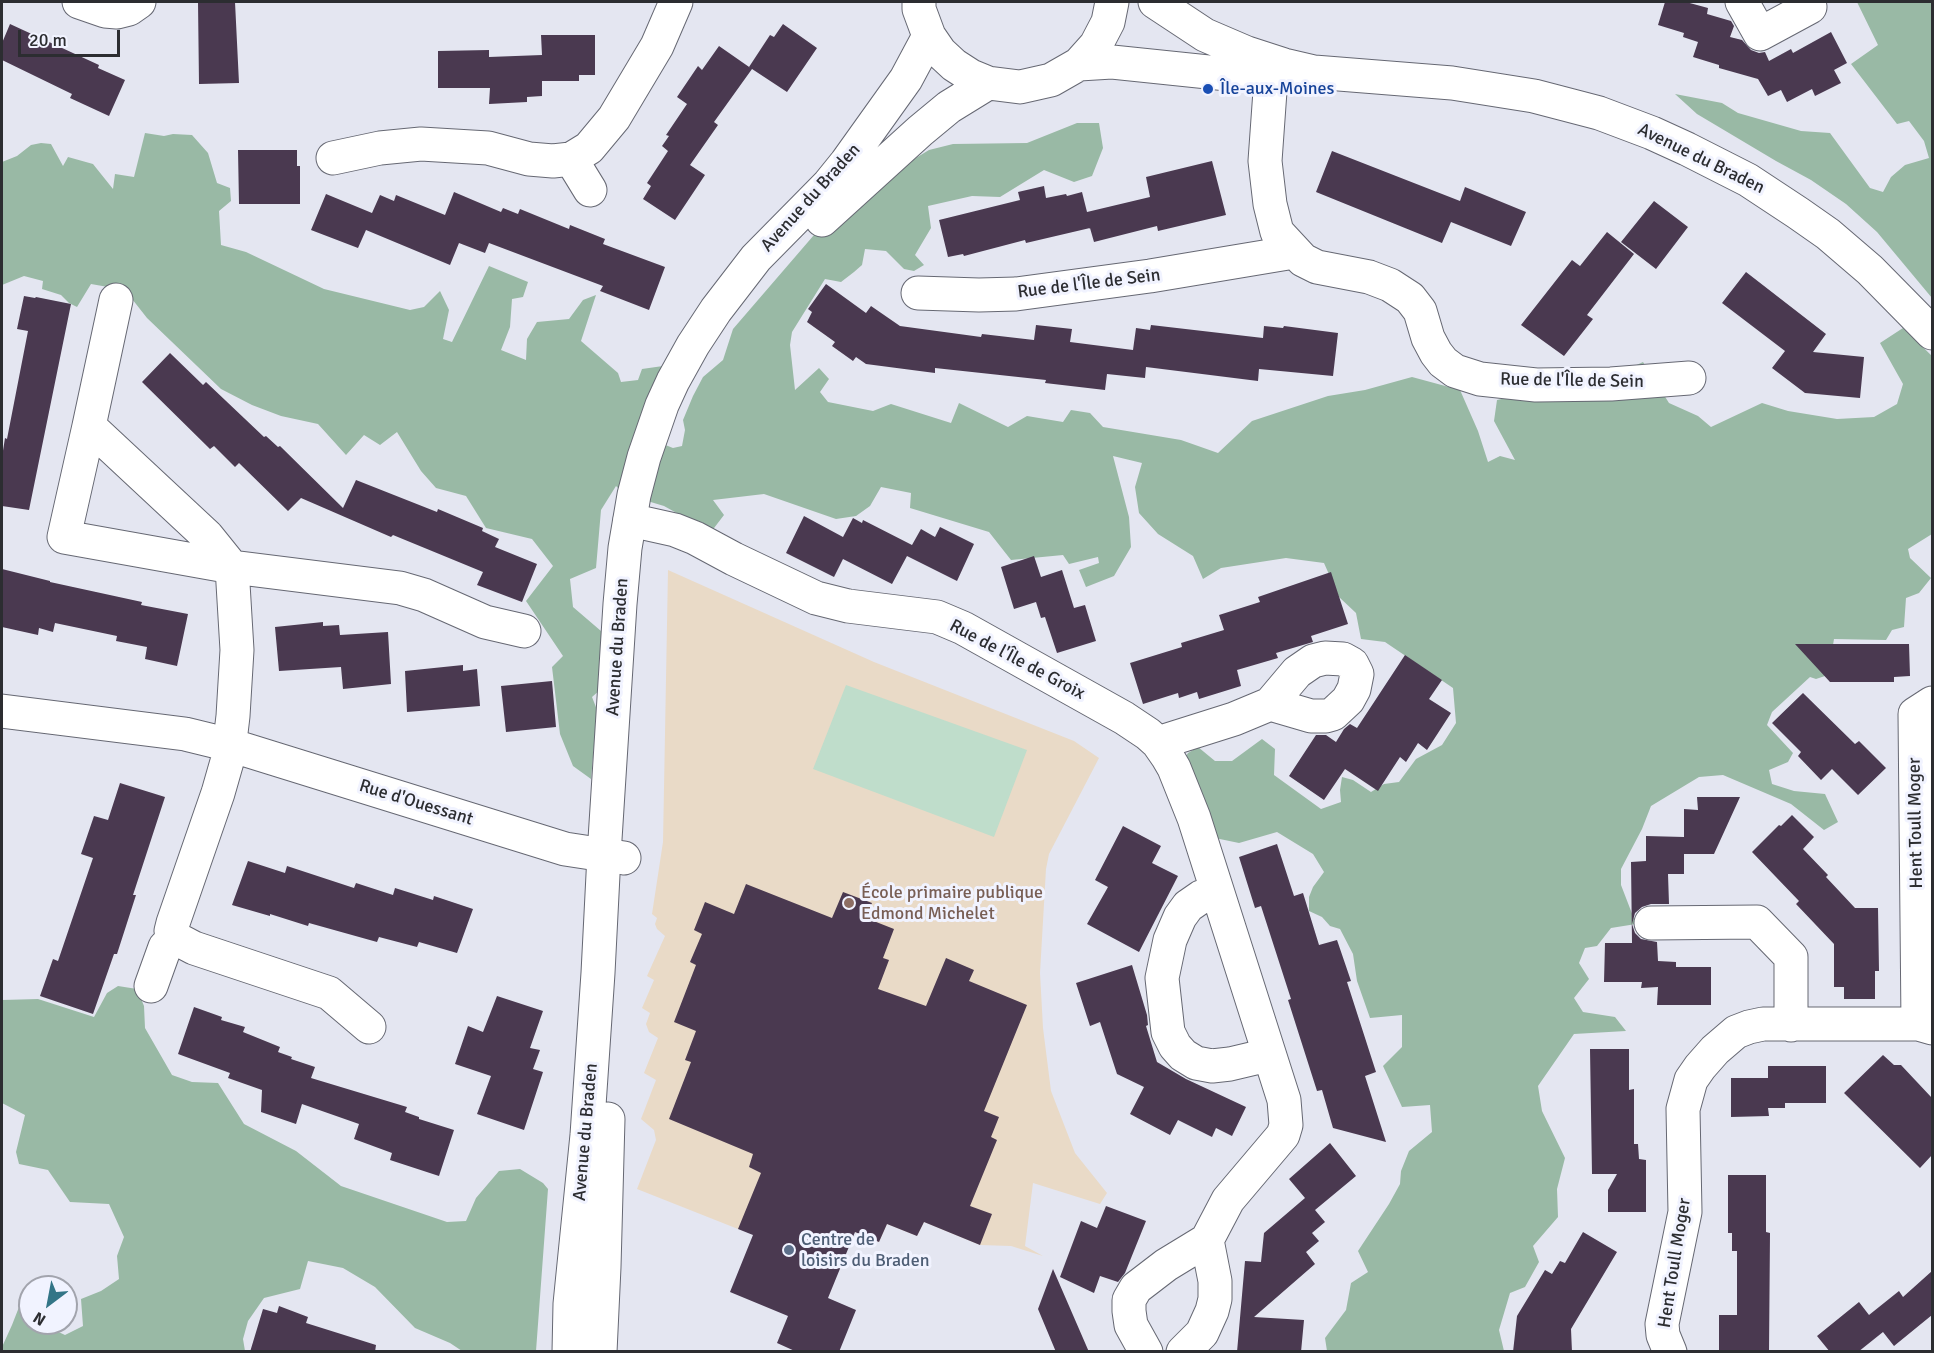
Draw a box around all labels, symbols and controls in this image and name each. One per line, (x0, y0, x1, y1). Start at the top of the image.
scale bar (21, 18, 123, 56)
text: 20 m (29, 29, 67, 51)
place label: Île-aux-Moines (1220, 78, 1334, 100)
marker: Île-aux-Moines (1201, 82, 1215, 96)
street label: Avenue du Braden (1634, 119, 1768, 199)
street label: Avenue du Braden (757, 139, 865, 257)
street label: Rue de l'Île de Sein (1016, 265, 1162, 303)
street label: Rue de l'Île de Sein (1500, 369, 1644, 393)
street label: Avenue du Braden (602, 577, 634, 717)
street label: Rue de l'Île de Groix (946, 615, 1088, 705)
street label: Hent Toull Moger (1904, 757, 1928, 889)
street label: Rue d'Ouessant (356, 775, 476, 831)
place label: École primaire publique Edmond Michelet (861, 882, 1043, 924)
marker: École primaire publique Edmond Michelet (842, 896, 856, 910)
street label: Avenue du Braden (569, 1062, 603, 1202)
street label: Hent Toull Moger (1654, 1197, 1696, 1329)
place label: Centre de loisirs du Braden (801, 1229, 929, 1272)
marker: Centre de loisirs du Braden (782, 1243, 796, 1257)
north arrow (18, 1275, 78, 1335)
text: N (30, 1307, 50, 1330)

